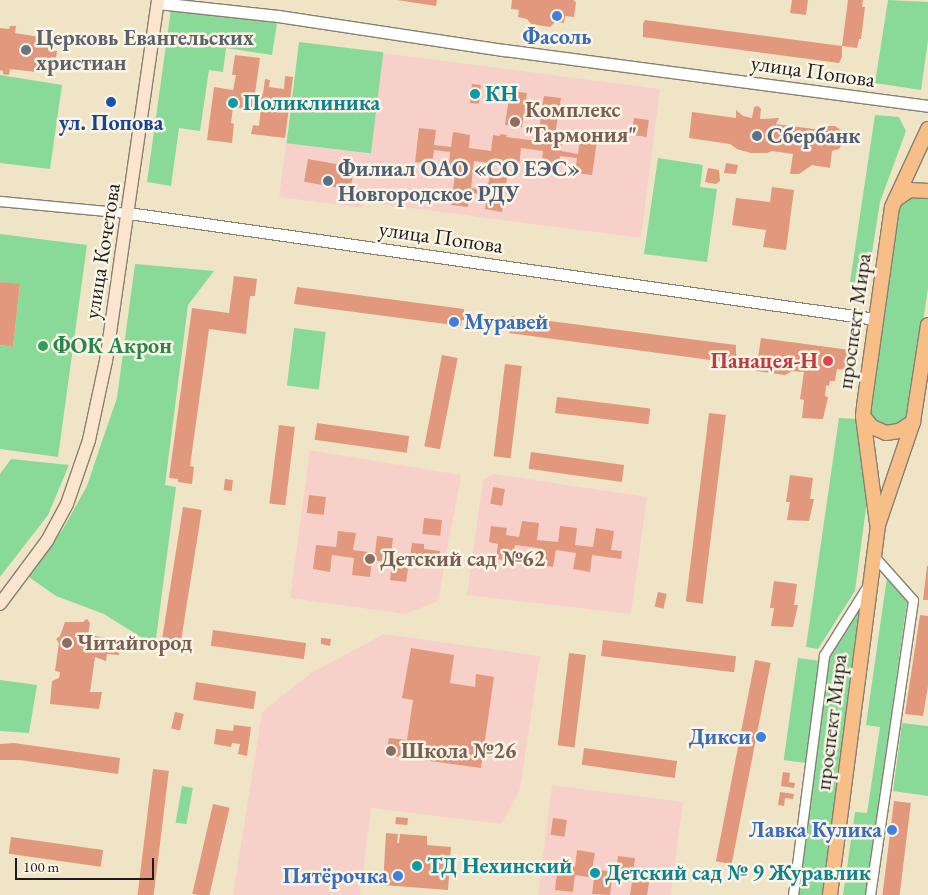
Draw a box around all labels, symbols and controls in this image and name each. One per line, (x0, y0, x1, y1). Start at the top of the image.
marker: Фасоль (551, 10, 563, 22)
place label: Церковь Евангельских христиан (36, 24, 254, 76)
place label: Фасоль (523, 24, 591, 50)
marker: Церковь Евангельских христиан (20, 44, 32, 56)
street label: улица Попова (749, 49, 877, 93)
place label: КН (485, 81, 518, 107)
marker: КН (469, 88, 481, 100)
place label: Поликлиника (243, 90, 380, 116)
marker: ул. Попова (105, 96, 117, 108)
place label: Комплекс "Гармония" (525, 96, 637, 148)
marker: Поликлиника (227, 97, 239, 109)
place label: ул. Попова (59, 110, 163, 136)
marker: Комплекс "Гармония" (509, 116, 521, 128)
place label: Сбербанк (767, 123, 860, 149)
marker: Сбербанк (751, 130, 763, 142)
place label: Филиал ОАО «СО ЕЭС» Новгородское РДУ (338, 155, 580, 206)
marker: Филиал ОАО «СО ЕЭС» Новгородское РДУ (322, 175, 334, 187)
street label: улица Кочетова (78, 181, 126, 321)
street label: улица Попова (377, 215, 505, 259)
street label: проспект Мира (831, 251, 877, 391)
place label: Муравей (464, 309, 548, 335)
marker: Муравей (448, 316, 460, 328)
place label: ФОК Акрон (53, 333, 172, 359)
marker: ФОК Акрон (37, 340, 49, 352)
place label: Панацея-Н (711, 348, 818, 374)
marker: Панацея-Н (822, 355, 834, 367)
place label: Детский сад №62 (380, 546, 545, 572)
marker: Детский сад №62 (364, 553, 376, 565)
place label: Читайгород (77, 630, 192, 656)
marker: Читайгород (61, 637, 73, 649)
street label: проспект Мира (810, 653, 852, 791)
place label: Дикси (689, 724, 751, 750)
marker: Дикси (755, 731, 767, 743)
place label: Школа №26 (401, 738, 516, 764)
marker: Школа №26 (385, 745, 397, 757)
place label: Лавка Кулика (748, 817, 882, 843)
marker: Лавка Кулика (886, 824, 898, 836)
scale bar (18, 848, 156, 880)
place label: ТД Нехинский (427, 853, 572, 879)
text: 100 m (23, 857, 59, 876)
marker: ТД Нехинский (411, 860, 423, 872)
place label: Детский сад № 9 Журавлик (605, 860, 871, 886)
place label: Пятёрочка (283, 863, 388, 889)
marker: Детский сад № 9 Журавлик (589, 867, 601, 879)
marker: Пятёрочка (392, 870, 404, 882)

